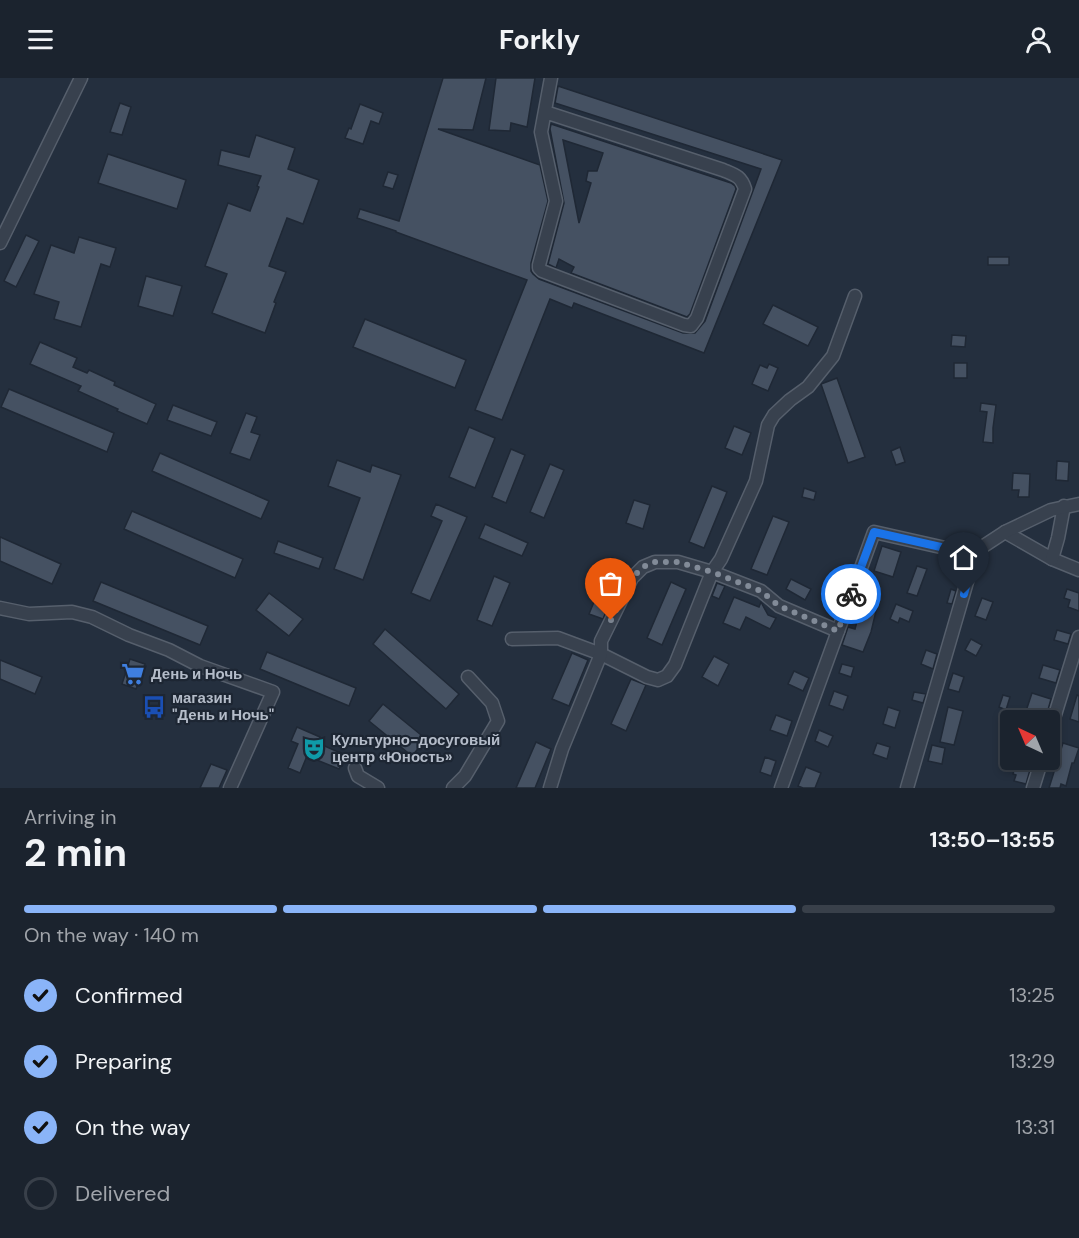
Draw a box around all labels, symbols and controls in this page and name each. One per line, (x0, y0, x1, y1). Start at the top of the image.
text: Forkly (499, 22, 580, 57)
icon: menu (24, 23, 57, 56)
icon: person (1022, 23, 1055, 56)
pin (938, 532, 989, 594)
icon: home (947, 541, 980, 574)
pin (585, 558, 636, 620)
courier (821, 564, 881, 624)
icon: bag (594, 567, 627, 600)
icon: bike (835, 578, 868, 611)
supermarket icon: День и Ночь (120, 661, 146, 687)
place label: День и Ночь (151, 664, 242, 684)
place label: магазин "День и Ночь" (172, 688, 274, 725)
bus stop icon: магазин "День и Ночь" (141, 694, 167, 720)
north arrow (1000, 710, 1060, 770)
map controls (1000, 710, 1060, 770)
place label: Культурно-досуговый центр «Юность» (332, 730, 500, 767)
theatre icon: Культурно-досуговый центр «Юность» (301, 736, 327, 762)
text: Arriving in (24, 804, 116, 830)
text: 13:50–13:55 (929, 825, 1055, 854)
text: 2 min (24, 827, 127, 878)
text: On the way · 140 m (24, 922, 199, 948)
icon: check (24, 979, 57, 1012)
text: Confirmed (75, 981, 183, 1010)
text: 13:25 (1009, 982, 1055, 1008)
icon: check (24, 1045, 57, 1078)
text: Preparing (75, 1047, 172, 1076)
text: 13:29 (1009, 1048, 1055, 1074)
icon: check (24, 1111, 57, 1144)
text: On the way (75, 1113, 190, 1142)
text: 13:31 (1015, 1114, 1055, 1140)
text: Delivered (75, 1179, 170, 1208)

